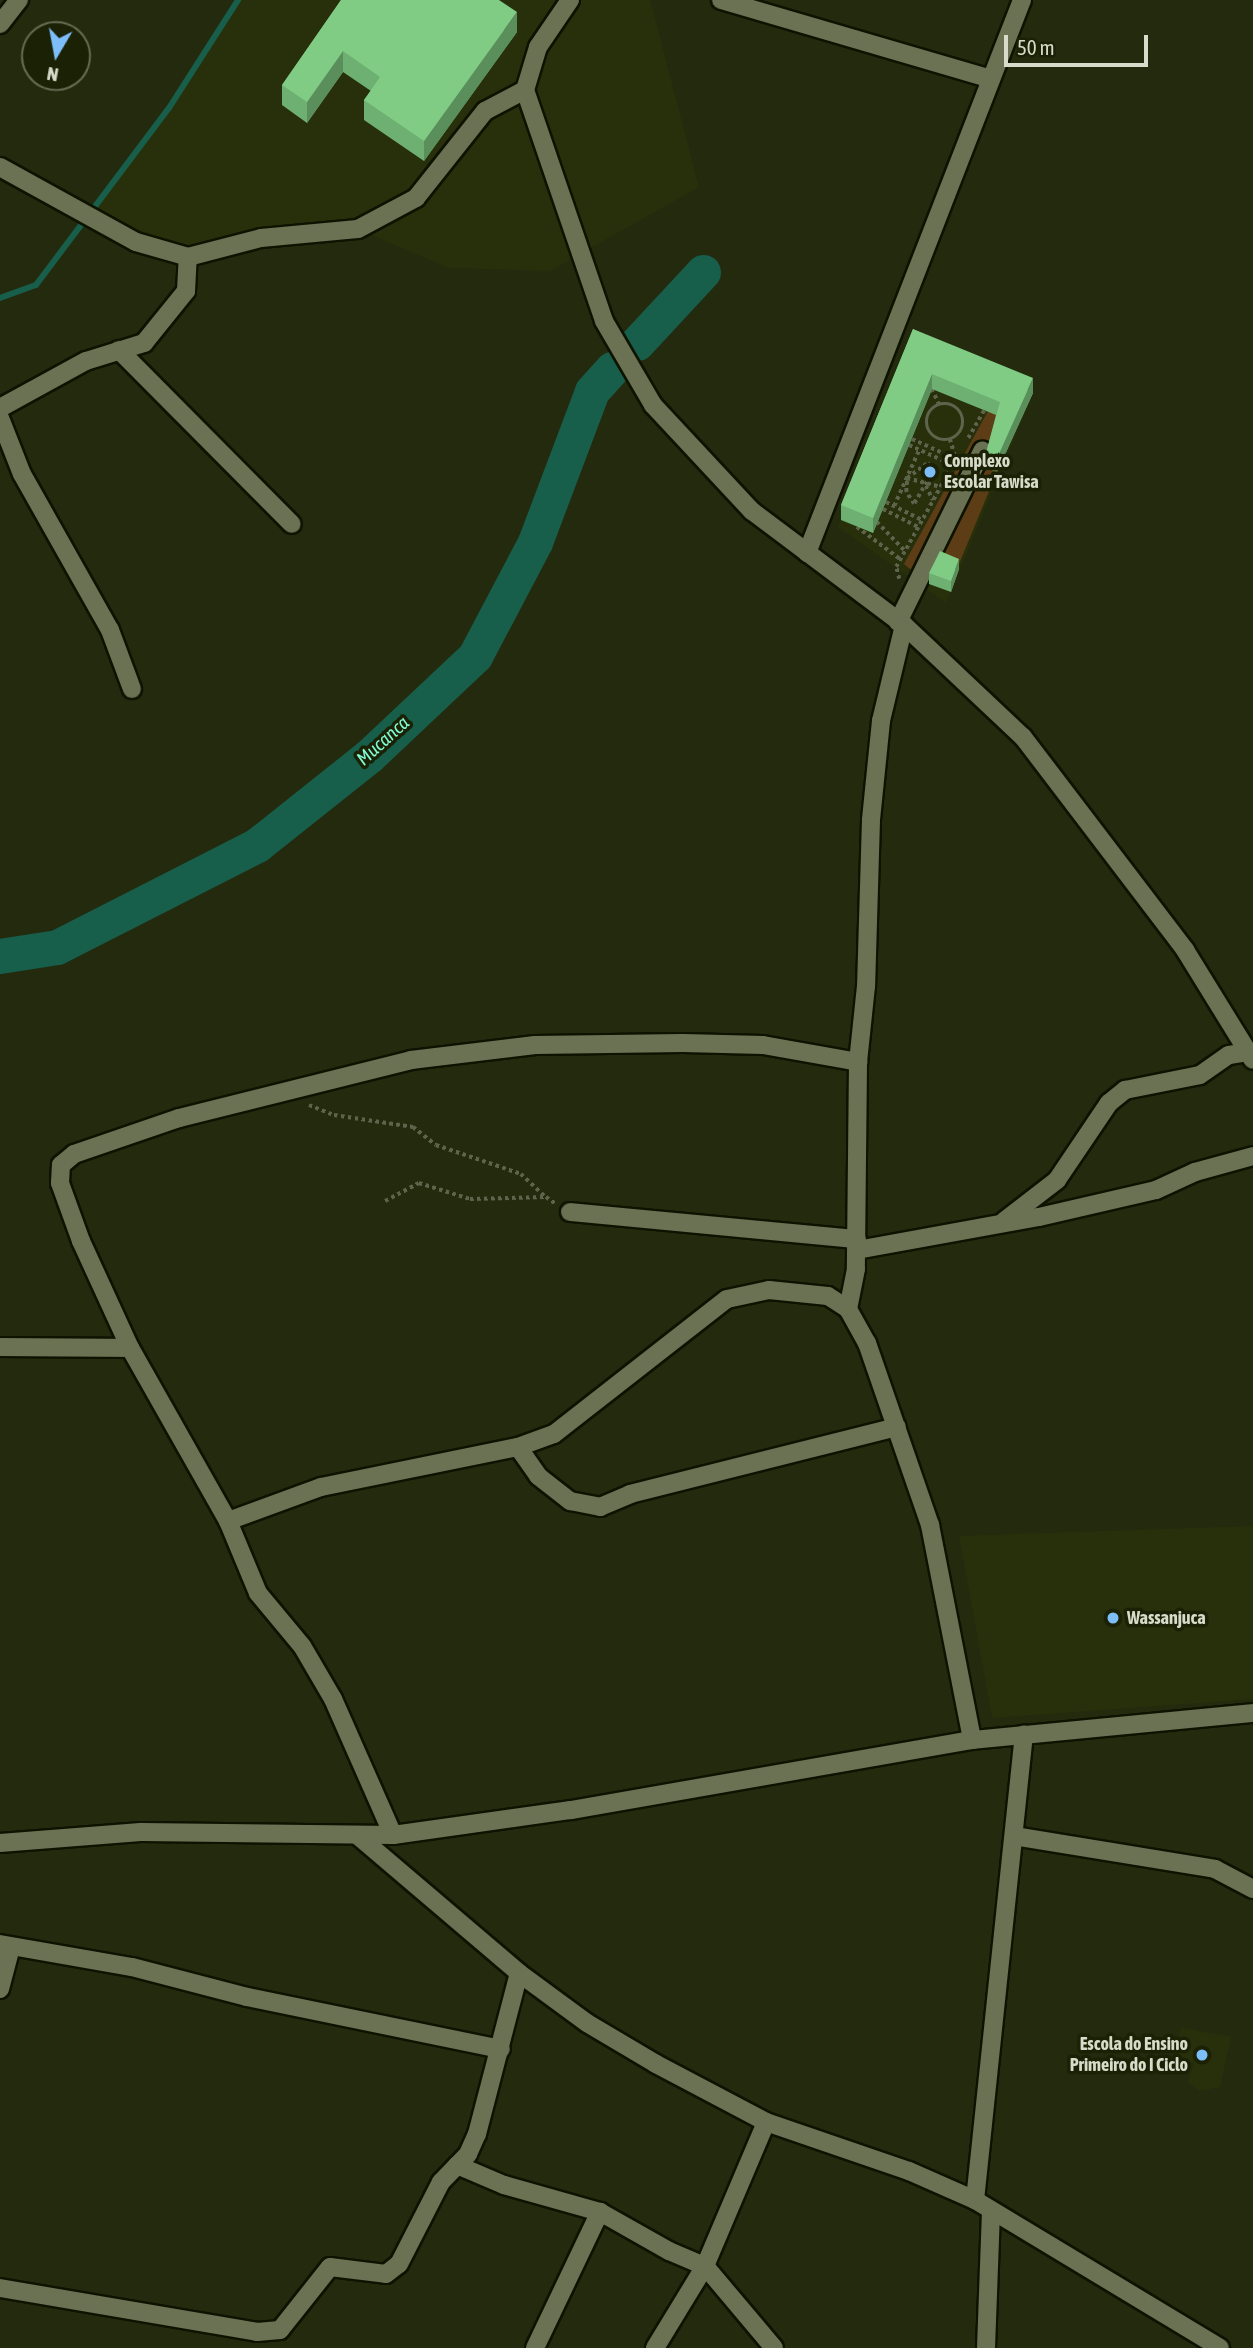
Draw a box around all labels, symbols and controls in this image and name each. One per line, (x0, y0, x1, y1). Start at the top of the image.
north arrow (21, 21, 91, 91)
scale bar (1008, 21, 1152, 65)
text: 50 m (1017, 35, 1055, 59)
text: N (45, 63, 60, 87)
place label: Complexo Escolar Tawisa (944, 451, 1039, 494)
marker: Complexo Escolar Tawisa (922, 464, 938, 480)
water label: Mucanca (352, 712, 414, 770)
place label: Wassanjuca (1127, 1607, 1206, 1629)
marker: Wassanjuca (1105, 1610, 1121, 1626)
place label: Escola do Ensino Primeiro do I Ciclo (1070, 2034, 1188, 2076)
marker: Escola do Ensino Primeiro do I Ciclo (1194, 2047, 1210, 2063)

